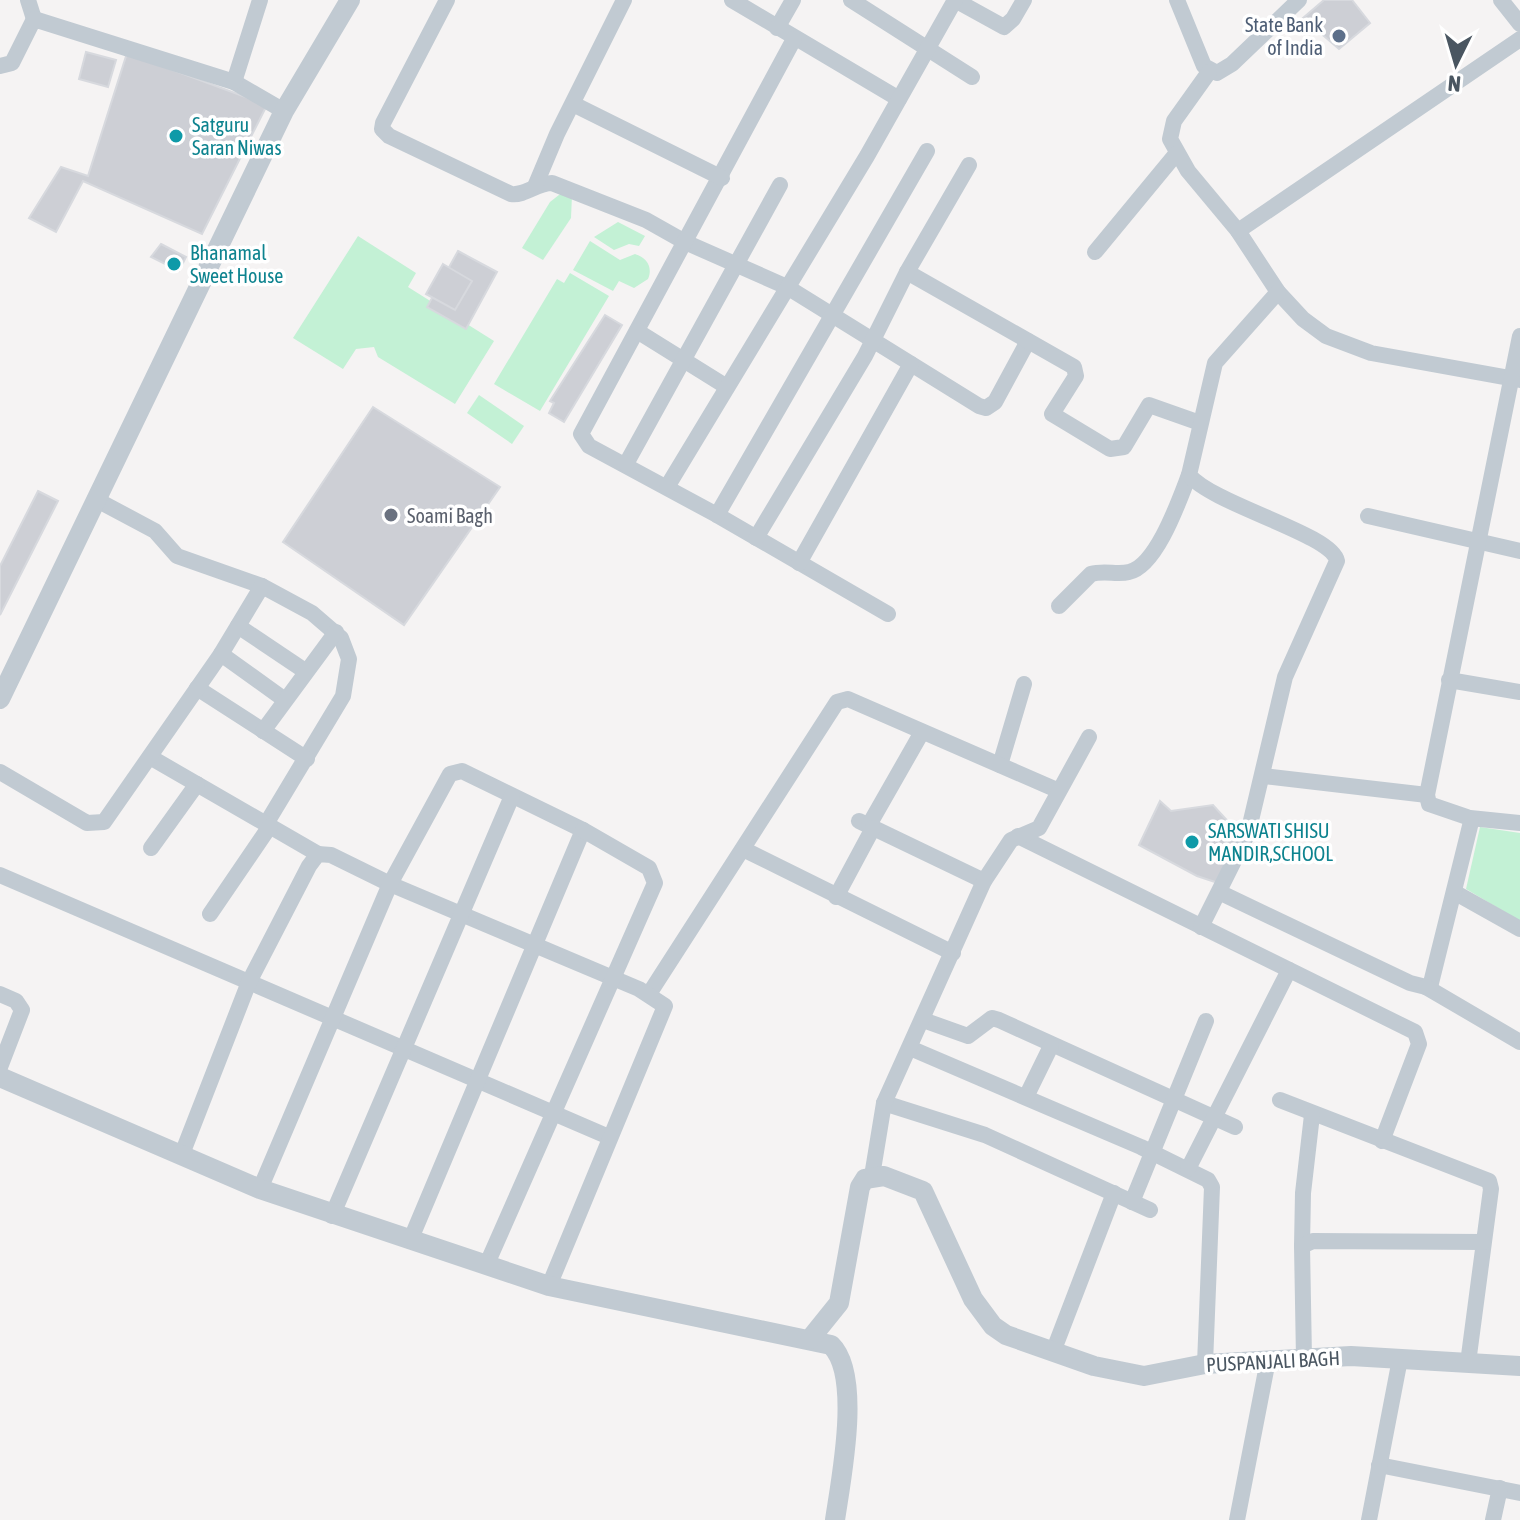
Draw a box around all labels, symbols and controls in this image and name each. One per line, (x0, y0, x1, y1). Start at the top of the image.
place label: State Bank of India (1245, 13, 1323, 59)
north arrow (1416, 24, 1496, 104)
marker: State Bank of India (1330, 27, 1348, 45)
text: N (1447, 70, 1462, 97)
place label: Satguru Saran Niwas (192, 113, 281, 159)
marker: Satguru Saran Niwas (167, 127, 185, 145)
place label: Bhanamal Sweet House (190, 241, 283, 287)
marker: Bhanamal Sweet House (165, 255, 183, 273)
place label: Soami Bagh (407, 504, 493, 527)
marker: Soami Bagh (382, 506, 400, 524)
place label: SARSWATI SHISU MANDIR,SCHOOL (1208, 819, 1333, 865)
marker: SARSWATI SHISU MANDIR,SCHOOL (1183, 833, 1201, 851)
street label: PUSPANJALI BAGH (1206, 1346, 1340, 1376)

